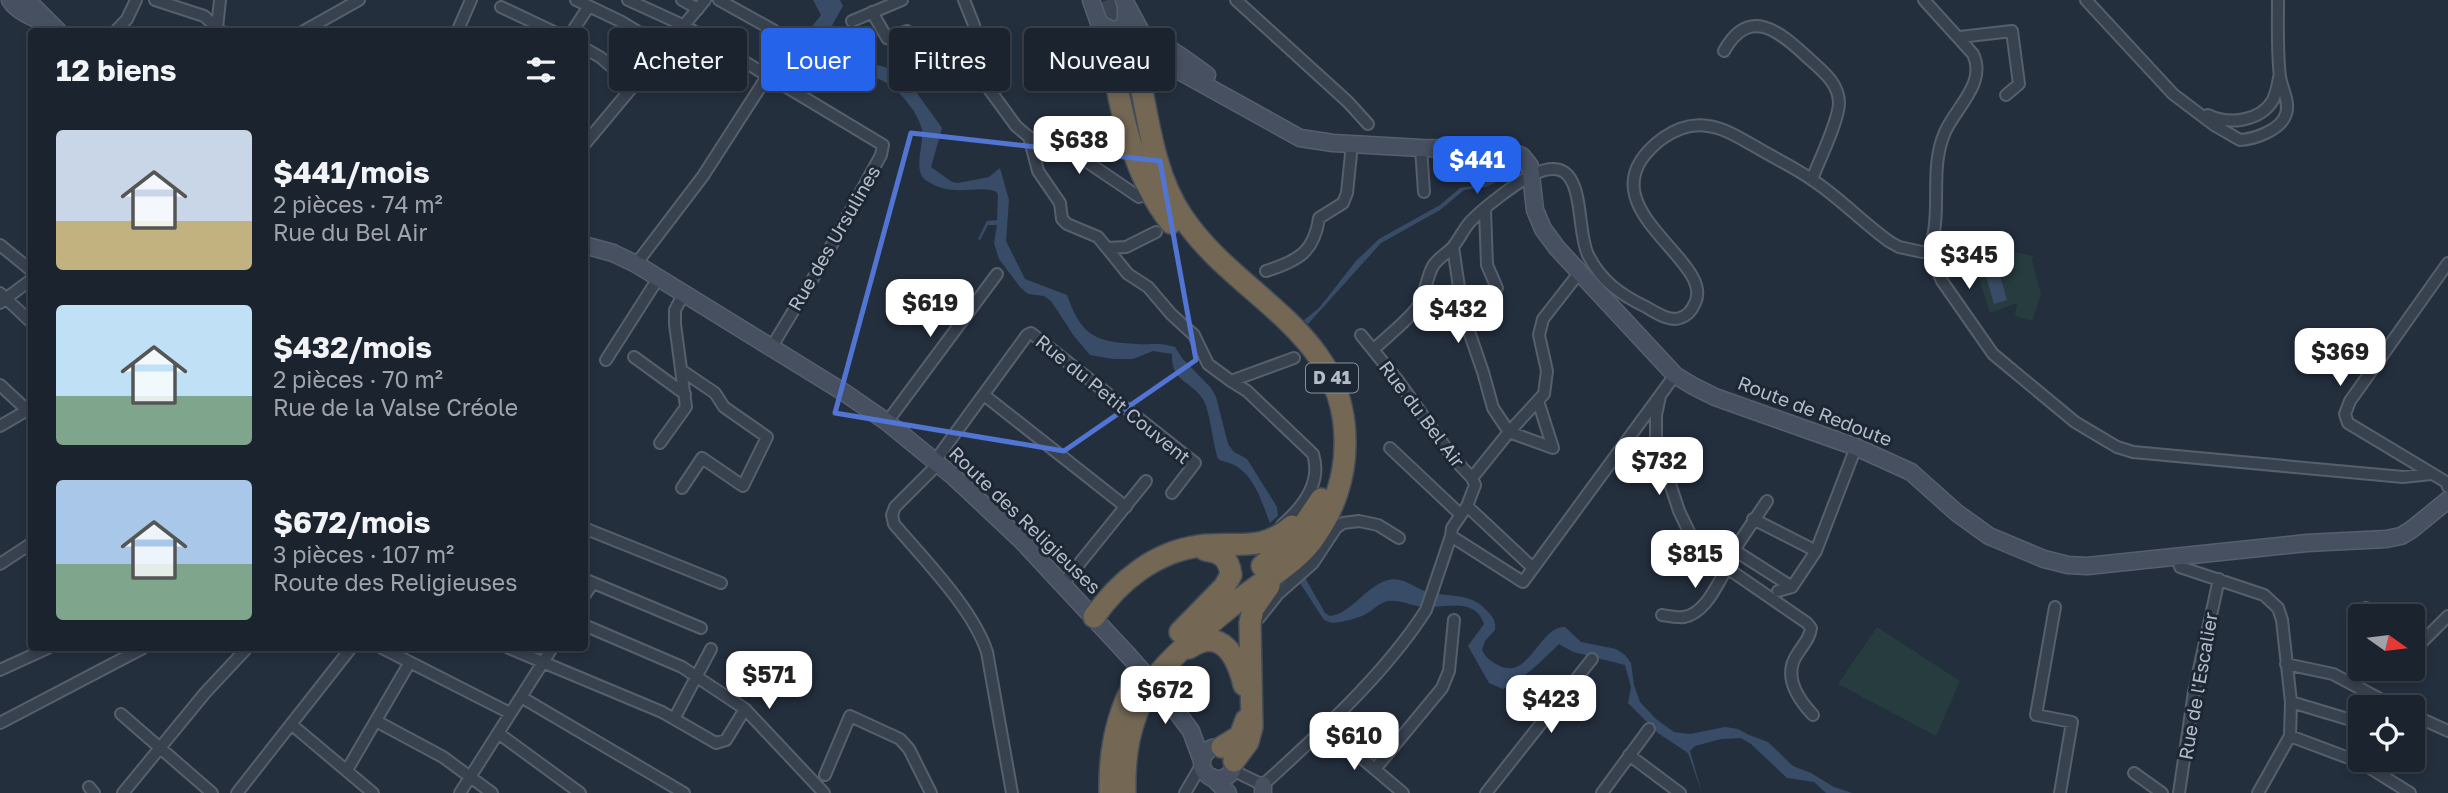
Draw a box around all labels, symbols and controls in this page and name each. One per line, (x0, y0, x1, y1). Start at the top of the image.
chip: Acheter (609, 28, 747, 91)
chip: Louer (761, 28, 875, 91)
chip: Filtres (889, 28, 1010, 91)
chip: Nouveau (1024, 28, 1175, 91)
icon: filters (522, 51, 560, 89)
text: 12 biens (56, 52, 177, 88)
pin: $638 (1038, 116, 1120, 176)
text: $638 (1050, 125, 1108, 153)
pin: $441 (1436, 136, 1518, 196)
text: $441 (1449, 145, 1505, 173)
text: $441/mois (273, 154, 430, 190)
icon: home (112, 158, 196, 242)
street label: Rue des Ursulines (783, 161, 885, 315)
text: 2 pièces · 74 m² (273, 190, 443, 218)
text: Rue du Bel Air (273, 218, 427, 246)
pin: $345 (1928, 232, 2010, 291)
text: $345 (1940, 240, 1998, 268)
pin: $619 (889, 280, 971, 339)
pin: $432 (1417, 286, 1499, 345)
text: $619 (902, 288, 958, 316)
text: $432 (1429, 294, 1487, 322)
pin: $369 (2299, 328, 2381, 388)
text: $432/mois (273, 329, 432, 365)
street label: Rue du Petit Couvent (1031, 329, 1195, 468)
icon: home (112, 333, 196, 417)
text: $369 (2311, 337, 2369, 365)
street label: Rue du Bel Air (1375, 356, 1470, 472)
road number: D 41 (1306, 364, 1358, 392)
text: 2 pièces · 70 m² (273, 365, 443, 393)
street label: Route de Redoute (1735, 371, 1896, 451)
text: Rue de la Valse Créole (273, 393, 518, 421)
pin: $732 (1618, 438, 1700, 497)
street label: Route des Religieuses (945, 441, 1106, 598)
text: $732 (1631, 446, 1687, 474)
text: $672/mois (273, 504, 430, 540)
icon: home (112, 508, 196, 592)
pin: $815 (1654, 530, 1736, 590)
text: $815 (1667, 539, 1723, 567)
text: 3 pièces · 107 m² (273, 540, 454, 568)
text: Route des Religieuses (273, 568, 517, 596)
north arrow (2348, 604, 2426, 681)
map controls (2348, 604, 2425, 772)
street label: Rue de l'Escalier (2173, 610, 2222, 761)
pin: $571 (728, 652, 810, 711)
text: $571 (742, 660, 796, 688)
pin: $672 (1124, 666, 1206, 726)
text: $672 (1137, 675, 1193, 703)
pin: $423 (1510, 676, 1592, 735)
text: $423 (1522, 684, 1580, 712)
button: locate (2348, 695, 2425, 772)
pin: $610 (1313, 712, 1395, 772)
text: $610 (1326, 721, 1382, 749)

